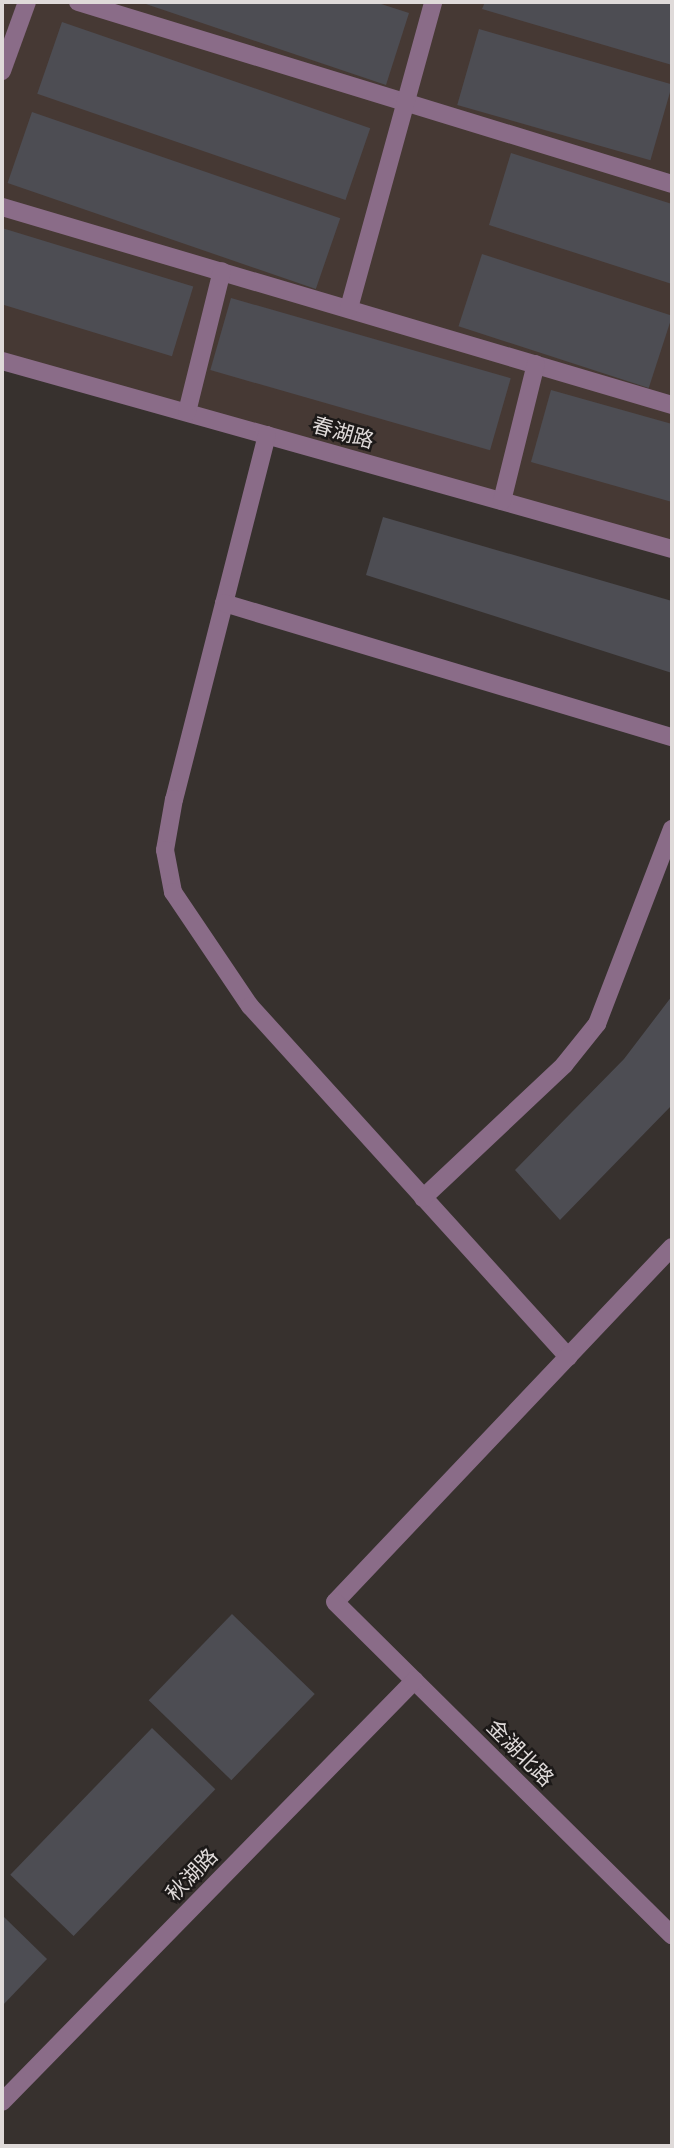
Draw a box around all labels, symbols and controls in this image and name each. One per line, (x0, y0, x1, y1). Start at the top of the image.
street label: 春湖路 (309, 412, 377, 454)
street label: 金湖北路 (481, 1714, 559, 1792)
street label: 秋湖路 (161, 1844, 223, 1906)

